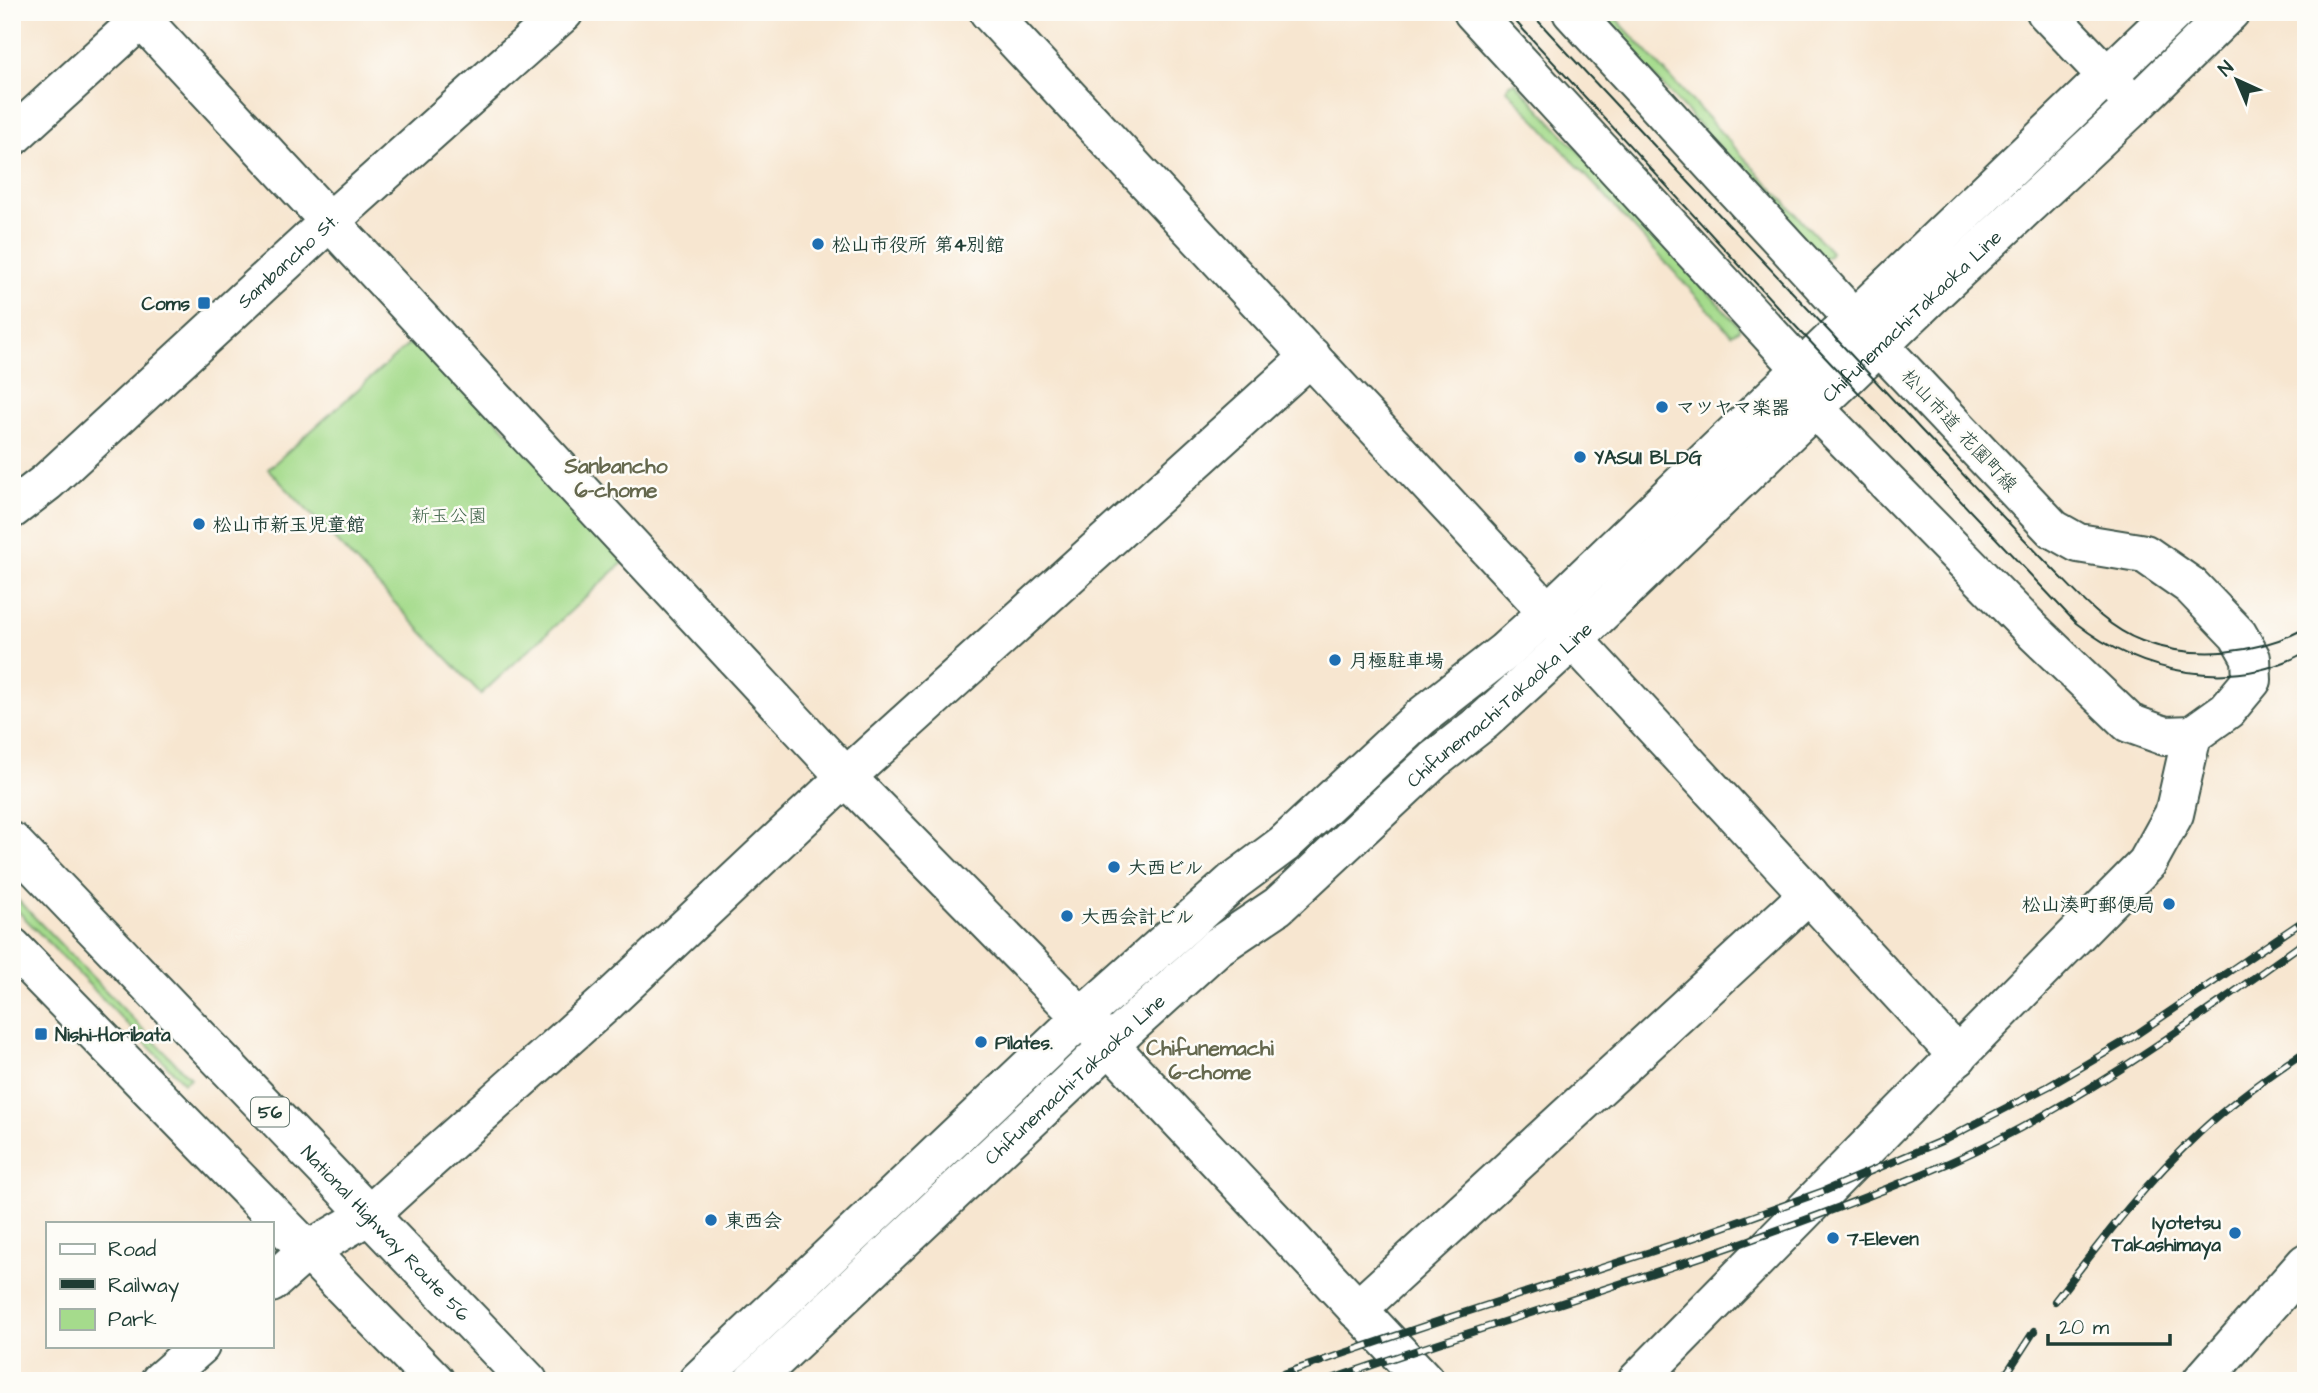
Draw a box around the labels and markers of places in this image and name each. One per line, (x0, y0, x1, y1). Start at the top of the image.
place label: 松山市役所 第4別館 (832, 232, 1005, 259)
marker: 松山市役所 第4別館 (810, 236, 826, 252)
place label: Coms (142, 291, 190, 318)
marker: Coms (196, 295, 212, 311)
place label: マツヤマ楽器 (1676, 395, 1790, 422)
marker: マツヤマ楽器 (1654, 399, 1670, 415)
place label: YASUI BLDG (1594, 445, 1703, 472)
marker: YASUI BLDG (1572, 449, 1588, 465)
place label: 松山市新玉児童館 (213, 512, 365, 539)
marker: 松山市新玉児童館 (191, 516, 207, 532)
place label: 月極駐車場 (1349, 648, 1444, 675)
marker: 月極駐車場 (1327, 652, 1343, 668)
place label: 大西ビル (1128, 855, 1204, 882)
marker: 大西ビル (1106, 859, 1122, 875)
place label: 松山湊町郵便局 (2022, 892, 2155, 919)
marker: 松山湊町郵便局 (2161, 896, 2177, 912)
place label: 大西会計ビル (1081, 904, 1195, 931)
marker: 大西会計ビル (1059, 908, 1075, 924)
place label: Nishi-Horibata (55, 1022, 171, 1049)
marker: Nishi-Horibata (33, 1026, 49, 1042)
place label: Pilates. (995, 1030, 1053, 1057)
marker: Pilates. (973, 1034, 989, 1050)
place label: 東西会 (725, 1208, 782, 1235)
place label: Iyotetsu Takashimaya (2111, 1210, 2221, 1260)
marker: 東西会 (703, 1212, 719, 1228)
marker: Iyotetsu Takashimaya (2227, 1225, 2243, 1241)
place label: 7-Eleven (1846, 1226, 1919, 1253)
marker: 7-Eleven (1825, 1230, 1841, 1246)

